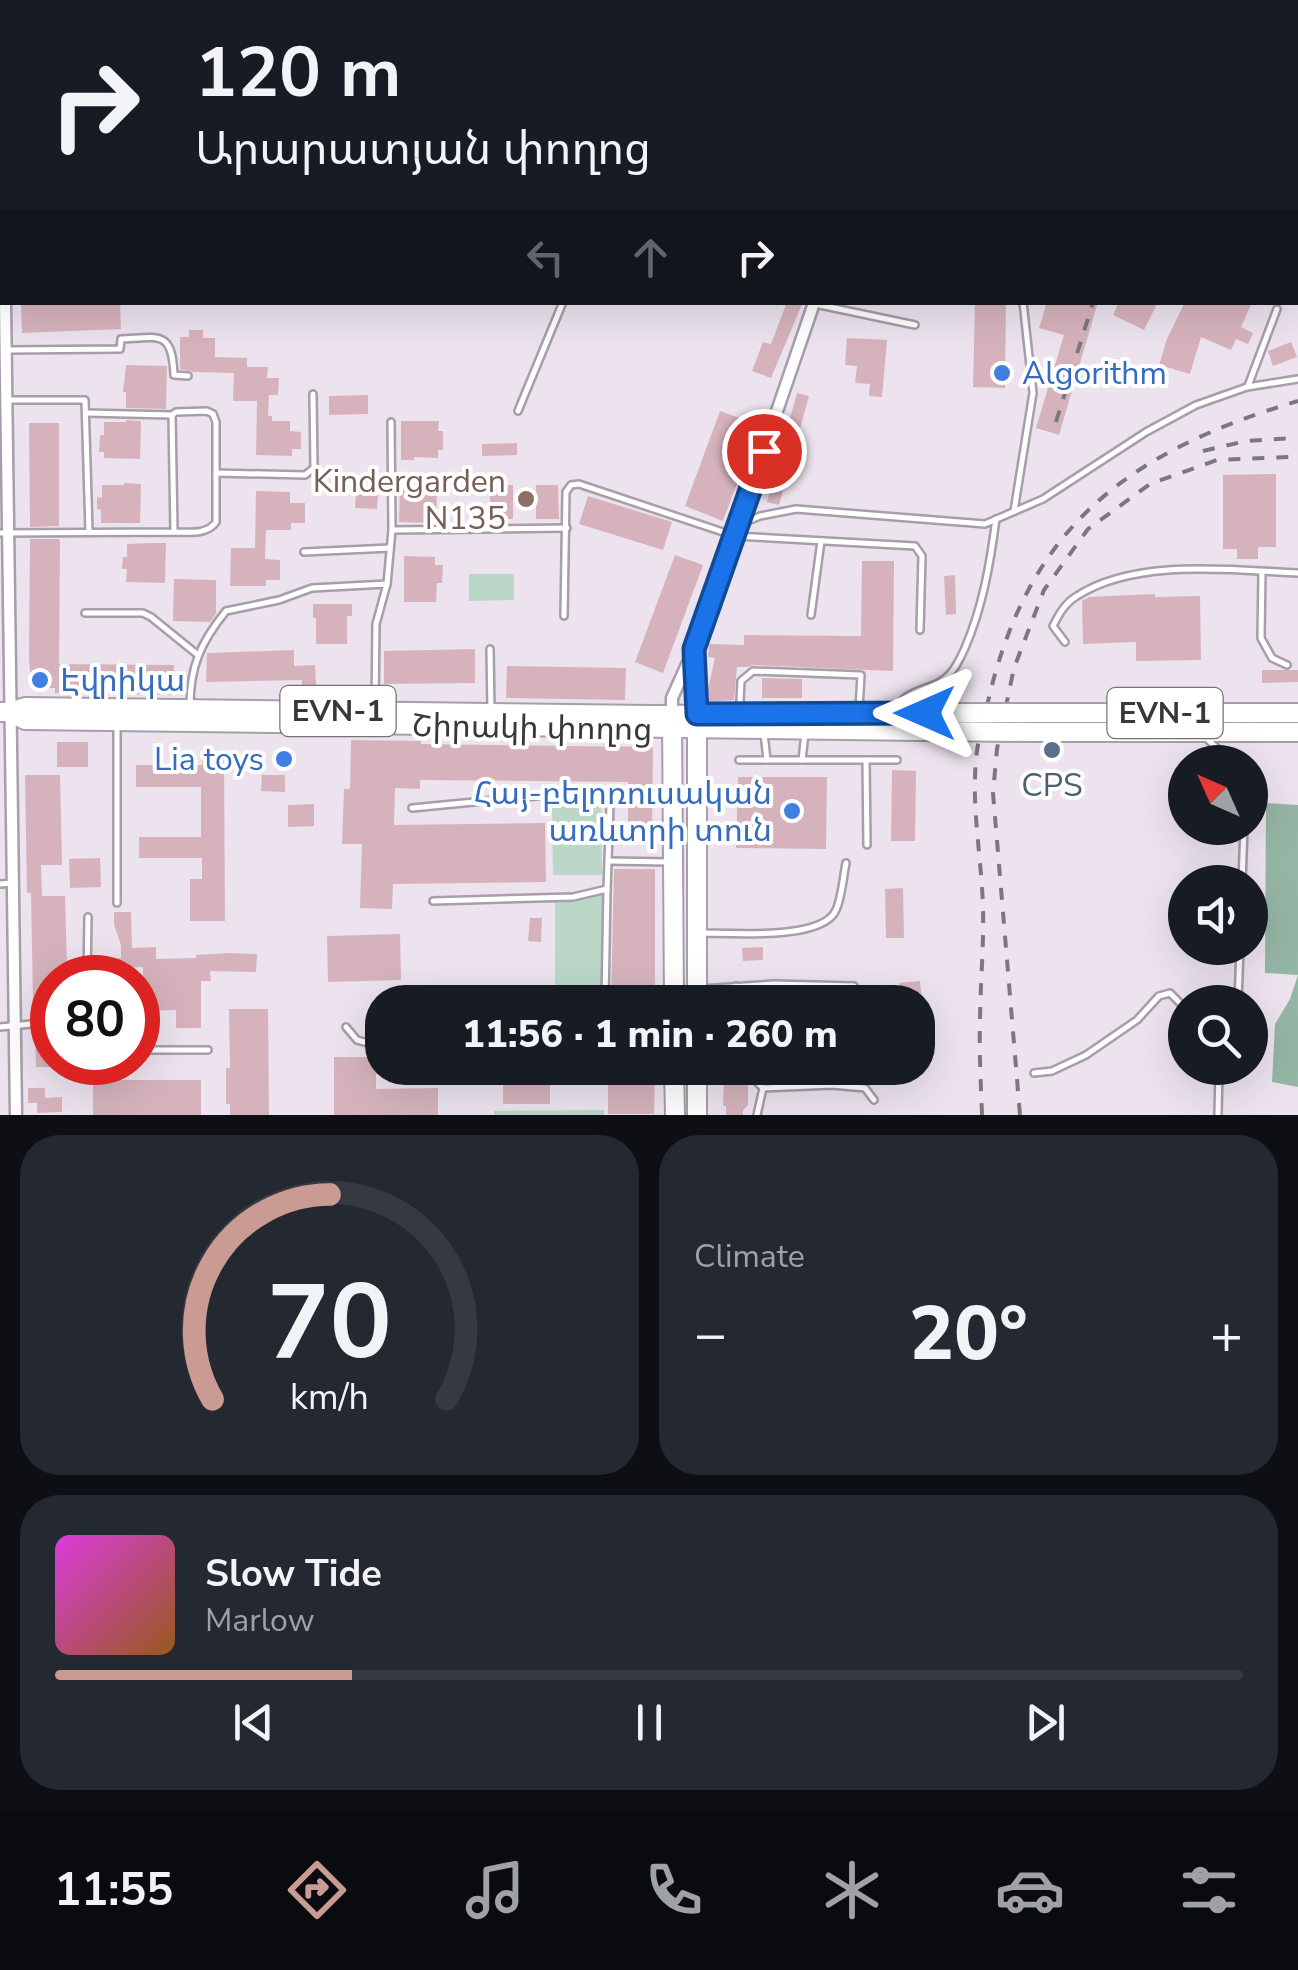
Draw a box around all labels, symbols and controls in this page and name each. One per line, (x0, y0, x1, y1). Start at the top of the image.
text: 120 m (195, 25, 401, 121)
icon: right (30, 40, 160, 170)
text: Արարատյան փողոց (195, 119, 651, 180)
icon: left (518, 230, 573, 285)
icon: ahead (623, 230, 678, 285)
icon: right (728, 230, 783, 285)
place label: Algorithm (1022, 352, 1167, 395)
marker: Algorithm (991, 362, 1013, 384)
pin (722, 409, 807, 494)
icon: arrive (737, 424, 792, 479)
place label: Kindergarden N135 (313, 460, 506, 540)
marker: Kindergarden N135 (515, 488, 537, 510)
place label: Էվրիկա (60, 659, 185, 702)
position arrow (873, 661, 977, 765)
marker: Էվրիկա (29, 669, 51, 691)
road number: EVN-1 (280, 686, 396, 736)
road number: EVN-1 (1108, 688, 1222, 738)
street label: Շիրակի փողոց (411, 704, 653, 751)
place label: Lia toys (154, 738, 264, 781)
marker: CPS (1041, 739, 1063, 761)
north arrow (1168, 745, 1268, 845)
map controls (1168, 745, 1268, 1085)
marker: Lia toys (273, 748, 295, 770)
place label: CPS (1021, 764, 1083, 807)
place label: Հայ-բելոռուսական առևտրի տուն (474, 772, 772, 852)
marker: Հայ-բելոռուսական առևտրի տուն (781, 800, 803, 822)
button: sound (1168, 865, 1268, 965)
speed limit sign: 80 (30, 955, 160, 1085)
button: search (1168, 985, 1268, 1085)
text: 11:56 · 1 min · 260 m (462, 1009, 838, 1060)
text: Climate (694, 1235, 805, 1278)
text: 70 (267, 1252, 392, 1394)
text: 20° (909, 1283, 1028, 1385)
text: − (694, 1297, 727, 1372)
text: + (1210, 1297, 1243, 1372)
text: km/h (290, 1373, 369, 1422)
text: Slow Tide (205, 1548, 382, 1599)
text: Marlow (205, 1599, 315, 1642)
icon: previous (226, 1695, 281, 1750)
icon: pause (622, 1695, 677, 1750)
icon: next (1018, 1695, 1073, 1750)
icon: directions (282, 1855, 352, 1925)
icon: music (460, 1855, 530, 1925)
icon: phone (639, 1855, 709, 1925)
icon: climate (817, 1855, 887, 1925)
icon: car (995, 1855, 1065, 1925)
icon: filters (1174, 1855, 1244, 1925)
text: 11:55 (54, 1860, 173, 1921)

